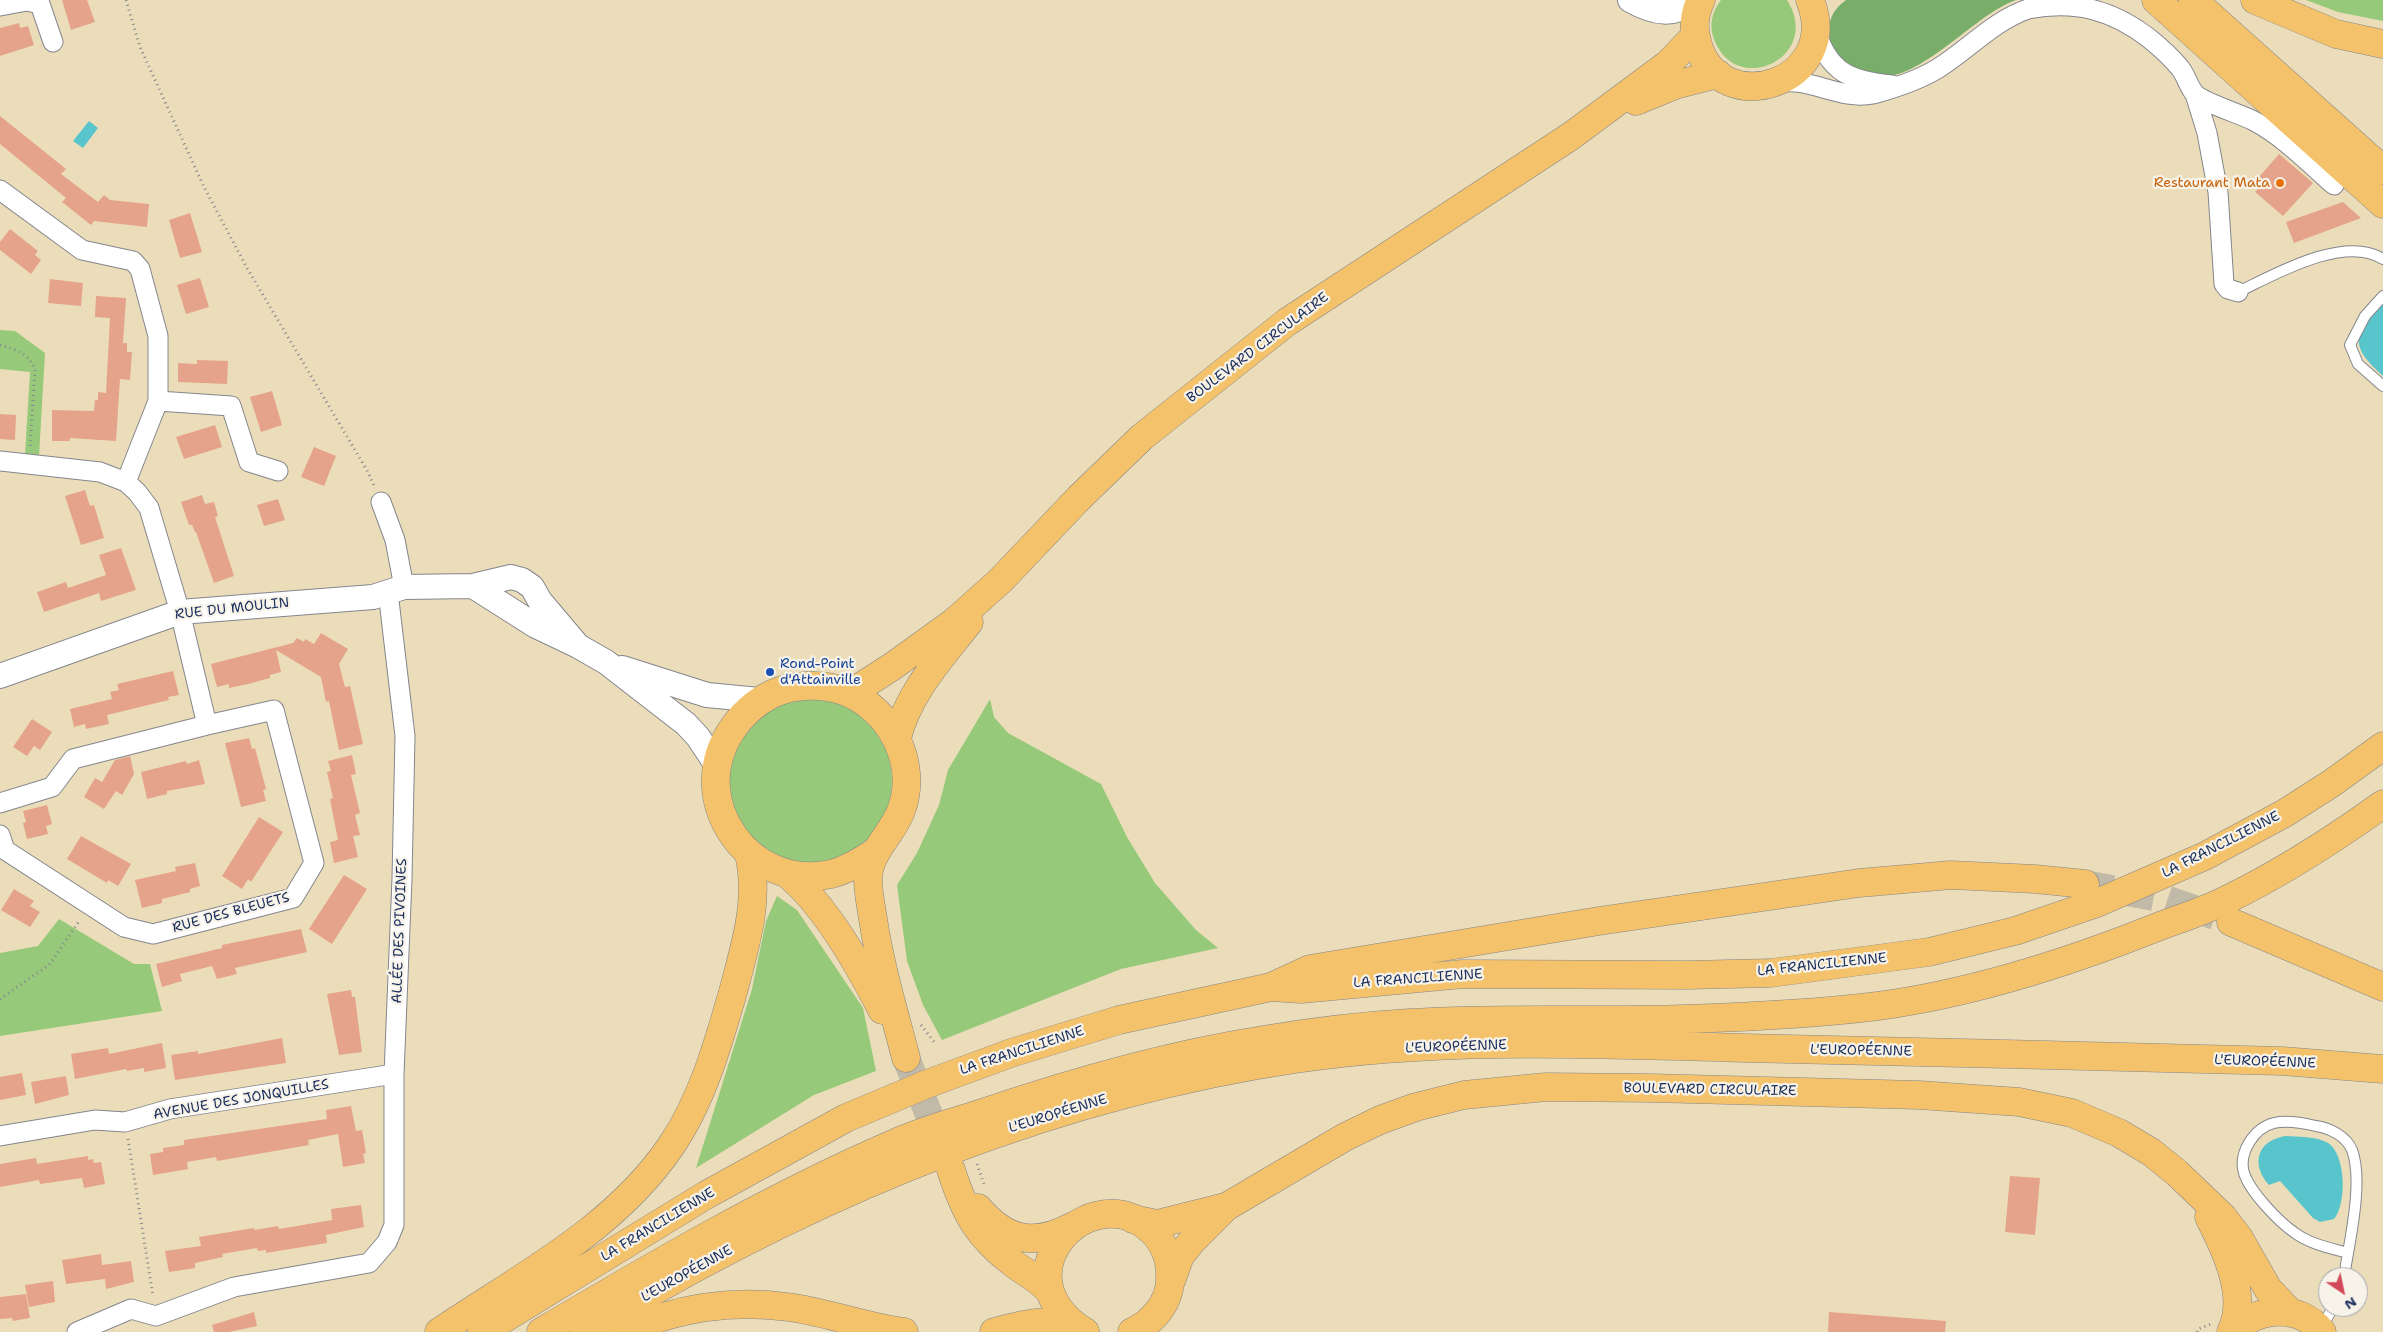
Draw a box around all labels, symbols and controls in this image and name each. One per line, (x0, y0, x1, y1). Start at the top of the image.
place label: Restaurant Mata (2154, 175, 2270, 191)
marker: Restaurant Mata (2274, 177, 2286, 189)
street label: BOULEVARD CIRCULAIRE (1184, 289, 1332, 407)
street label: RUE DU MOULIN (174, 595, 290, 623)
place label: Rond-Point d'Attainville (780, 656, 861, 689)
marker: Rond-Point d'Attainville (764, 666, 776, 678)
street label: LA FRANCILIENNE (2159, 808, 2283, 882)
street label: ALLÉE DES PIVOINES (389, 858, 411, 1004)
street label: RUE DES BLEUETS (171, 889, 291, 937)
street label: LA FRANCILIENNE (1757, 950, 1887, 980)
street label: LA FRANCILIENNE (1353, 966, 1483, 992)
street label: LA FRANCILIENNE (958, 1023, 1086, 1079)
street label: L'EUROPÉENNE (1405, 1037, 1507, 1057)
street label: L'EUROPÉENNE (1810, 1042, 1912, 1060)
street label: L'EUROPÉENNE (2214, 1052, 2316, 1072)
street label: AVENUE DES JONQUILLES (152, 1076, 330, 1124)
street label: BOULEVARD CIRCULAIRE (1623, 1080, 1797, 1100)
street label: L'EUROPÉENNE (1007, 1091, 1109, 1137)
street label: LA FRANCILIENNE (598, 1184, 718, 1266)
street label: L'EUROPÉENNE (638, 1242, 736, 1306)
north arrow (2318, 1267, 2368, 1317)
text: N (2341, 1293, 2360, 1314)

